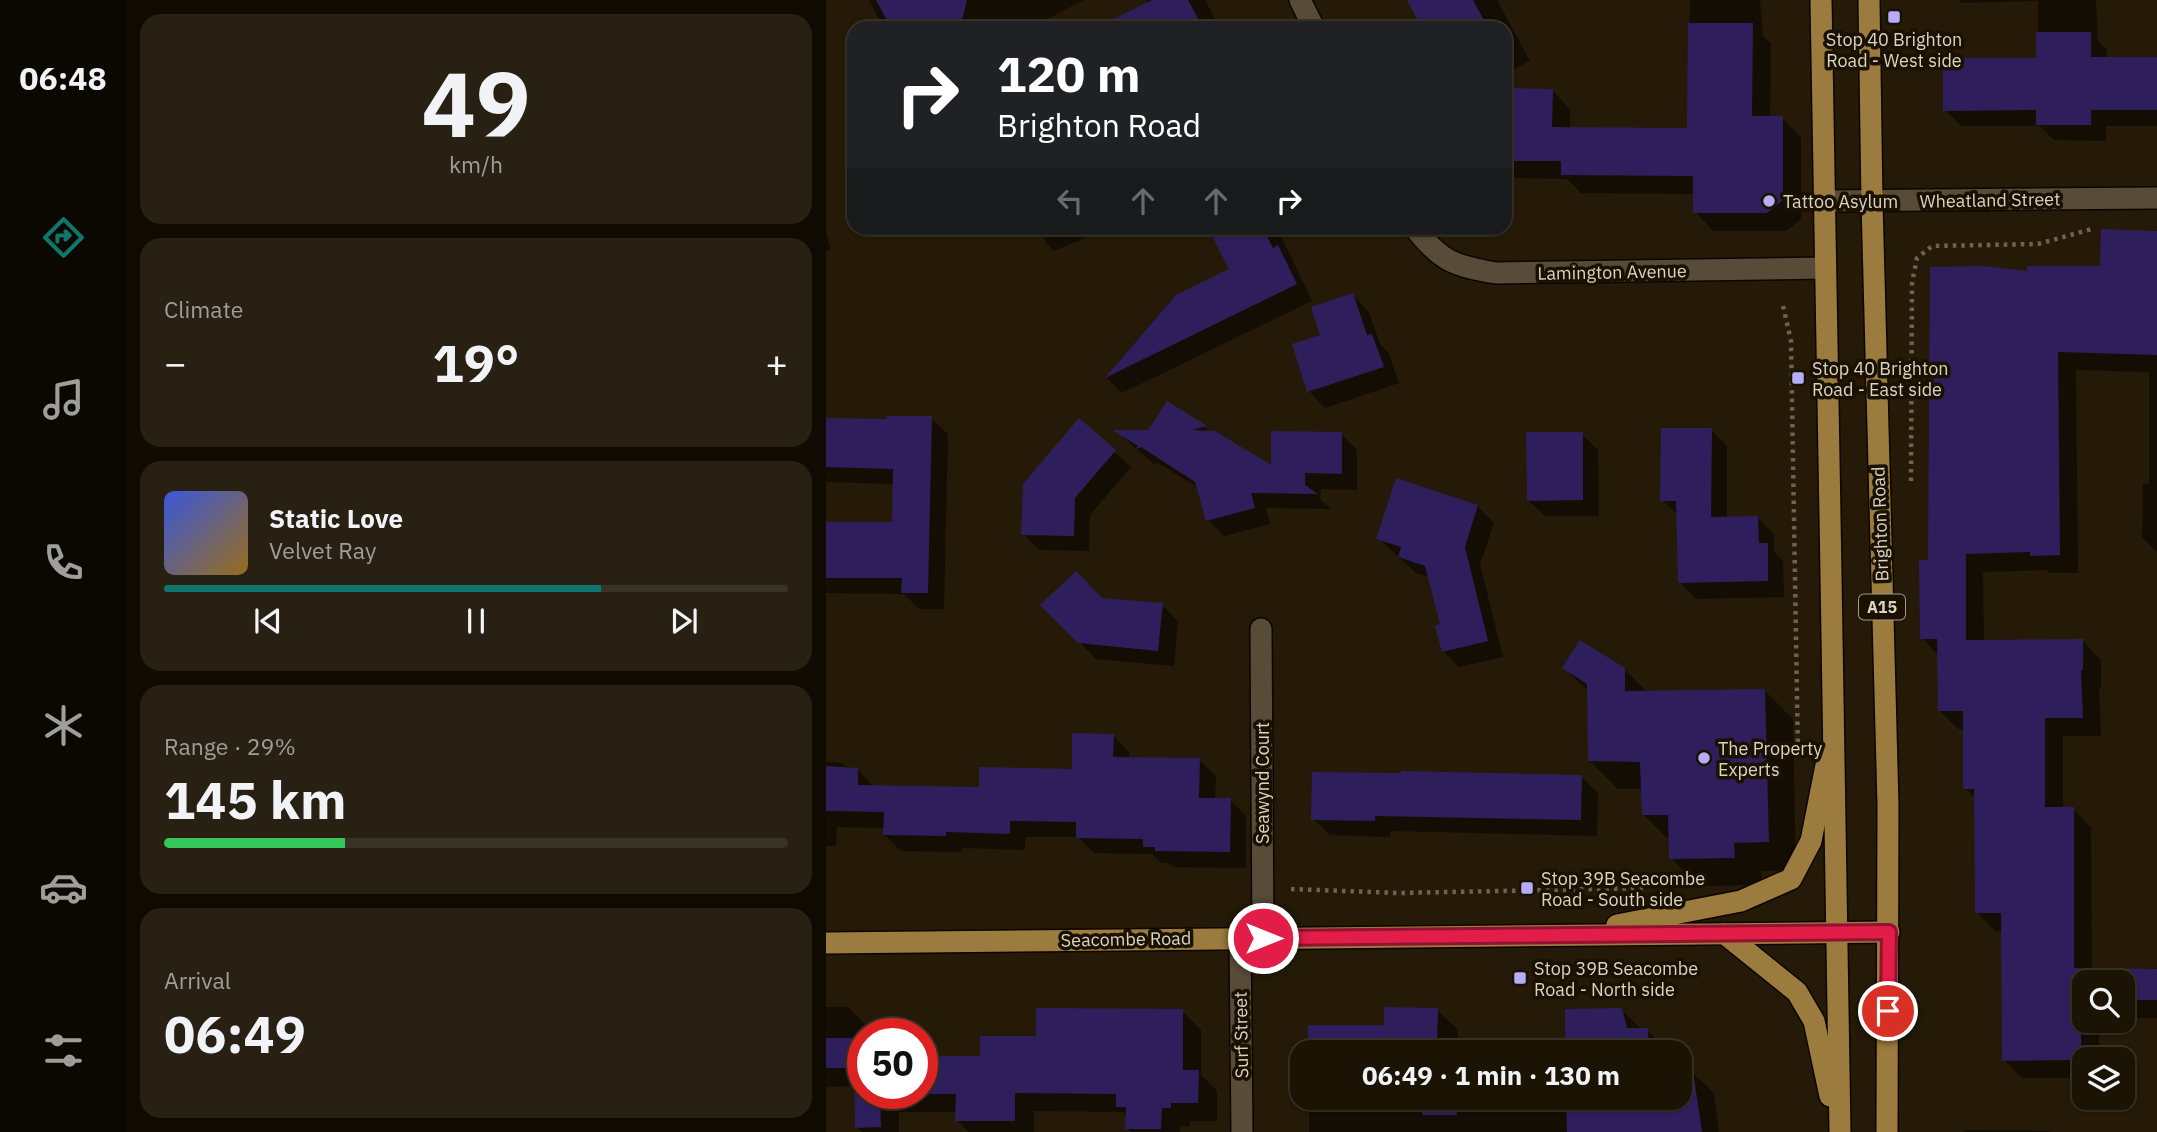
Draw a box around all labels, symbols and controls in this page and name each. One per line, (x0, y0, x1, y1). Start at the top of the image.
marker: Stop 40 Brighton Road - West side (1886, 9, 1902, 25)
place label: Stop 40 Brighton Road - West side (1826, 28, 1962, 72)
text: 120 m (997, 42, 1141, 105)
text: 49 (421, 44, 531, 162)
icon: right (882, 49, 973, 140)
text: 06:48 (19, 57, 107, 99)
text: Brighton Road (997, 104, 1201, 146)
text: km/h (449, 149, 503, 179)
icon: left (1051, 182, 1089, 220)
icon: ahead (1124, 182, 1162, 220)
icon: ahead (1197, 182, 1235, 220)
icon: right (1270, 182, 1308, 220)
street label: Wheatland Street (1919, 187, 2061, 213)
place label: Tattoo Asylum (1783, 190, 1898, 213)
marker: Tattoo Asylum (1761, 193, 1777, 209)
icon: directions (39, 213, 88, 262)
street label: Lamington Avenue (1537, 259, 1687, 285)
text: Climate (164, 294, 243, 324)
text: 19° (433, 329, 519, 396)
text: − (164, 338, 187, 387)
text: + (765, 338, 788, 387)
place label: Stop 40 Brighton Road - East side (1812, 357, 1948, 401)
marker: Stop 40 Brighton Road - East side (1790, 370, 1806, 386)
icon: music (39, 375, 88, 424)
street label: Brighton Road (1867, 466, 1893, 582)
text: Static Love (269, 501, 403, 535)
text: Velvet Ray (269, 535, 376, 565)
icon: phone (39, 538, 88, 587)
road number: A15 (1859, 594, 1905, 620)
icon: previous (249, 602, 287, 640)
icon: pause (457, 602, 495, 640)
icon: next (665, 602, 703, 640)
icon: climate (39, 701, 88, 750)
street label: Seawynd Court (1251, 722, 1274, 844)
text: Range · 29% (164, 731, 296, 761)
place label: The Property Experts (1718, 737, 1822, 781)
marker: The Property Experts (1696, 750, 1712, 766)
text: 145 km (164, 766, 346, 833)
icon: car (39, 863, 88, 912)
place label: Stop 39B Seacombe Road - South side (1541, 867, 1705, 911)
marker: Stop 39B Seacombe Road - South side (1519, 880, 1535, 896)
position arrow (1226, 901, 1300, 975)
street label: Seacombe Road (1060, 926, 1192, 952)
place label: Stop 39B Seacombe Road - North side (1534, 957, 1698, 1001)
text: Arrival (164, 965, 231, 995)
marker: Stop 39B Seacombe Road - North side (1512, 970, 1528, 986)
map controls (2072, 970, 2135, 1110)
button: search (2072, 970, 2135, 1033)
pin (1858, 981, 1918, 1041)
street label: Surf Street (1229, 991, 1253, 1079)
icon: arrive (1869, 992, 1907, 1030)
text: 06:49 (164, 1000, 306, 1067)
speed limit sign: 50 (847, 1018, 938, 1109)
icon: filters (39, 1026, 88, 1075)
button: layers (2072, 1047, 2135, 1110)
text: 06:49 · 1 min · 130 m (1362, 1058, 1620, 1092)

